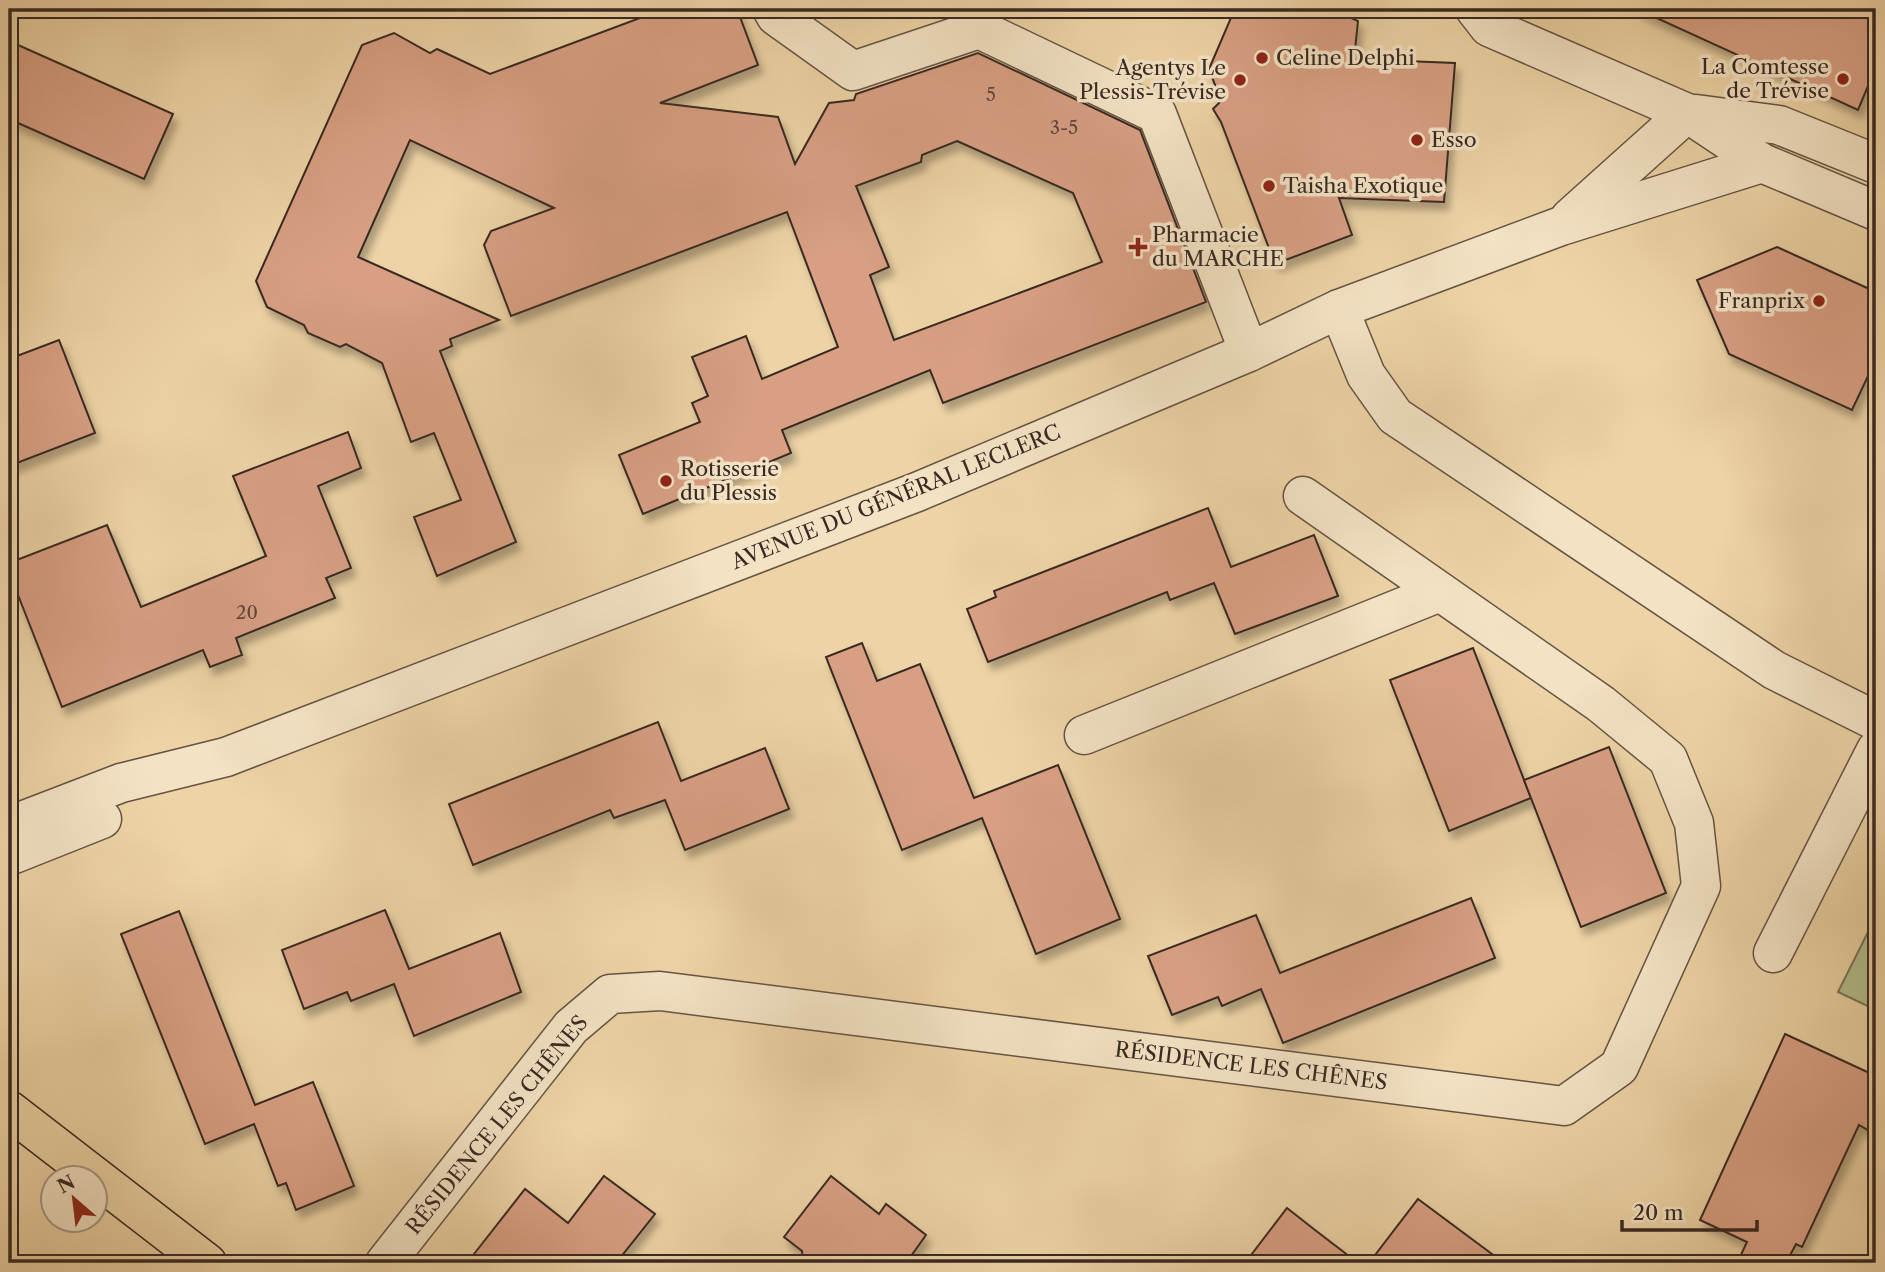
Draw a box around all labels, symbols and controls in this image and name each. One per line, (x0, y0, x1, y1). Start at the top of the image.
place label: Celine Delphi (1276, 45, 1415, 70)
marker: Celine Delphi (1254, 50, 1270, 66)
place label: La Comtesse de Trévise (1701, 54, 1829, 103)
place label: Agentys Le Plessis-Trévise (1079, 55, 1226, 104)
marker: La Comtesse de Trévise (1835, 71, 1851, 87)
marker: Agentys Le Plessis-Trévise (1232, 72, 1248, 88)
house number: 5 (986, 84, 996, 106)
house number: 3-5 (1050, 117, 1078, 139)
place label: Esso (1431, 127, 1477, 152)
marker: Esso (1409, 132, 1425, 148)
place label: Taisha Exotique (1283, 173, 1443, 198)
marker: Taisha Exotique (1261, 178, 1277, 194)
place label: Pharmacie du MARCHE (1152, 222, 1284, 271)
marker: Pharmacie du MARCHE (1130, 239, 1146, 255)
place label: Franprix (1718, 288, 1806, 313)
marker: Franprix (1811, 293, 1827, 309)
street label: AVENUE DU GÉNÉRAL LECLERC (727, 419, 1064, 575)
place label: Rotisserie du Plessis (680, 456, 779, 505)
marker: Rotisserie du Plessis (658, 473, 674, 489)
house number: 20 (236, 602, 258, 624)
street label: RÉSIDENCE LES CHÊNES (401, 1010, 593, 1239)
street label: RÉSIDENCE LES CHÊNES (1113, 1036, 1389, 1095)
north arrow (38, 1164, 108, 1234)
text: N (54, 1170, 79, 1198)
scale bar (1622, 1188, 1757, 1232)
text: 20 m (1633, 1200, 1684, 1225)

